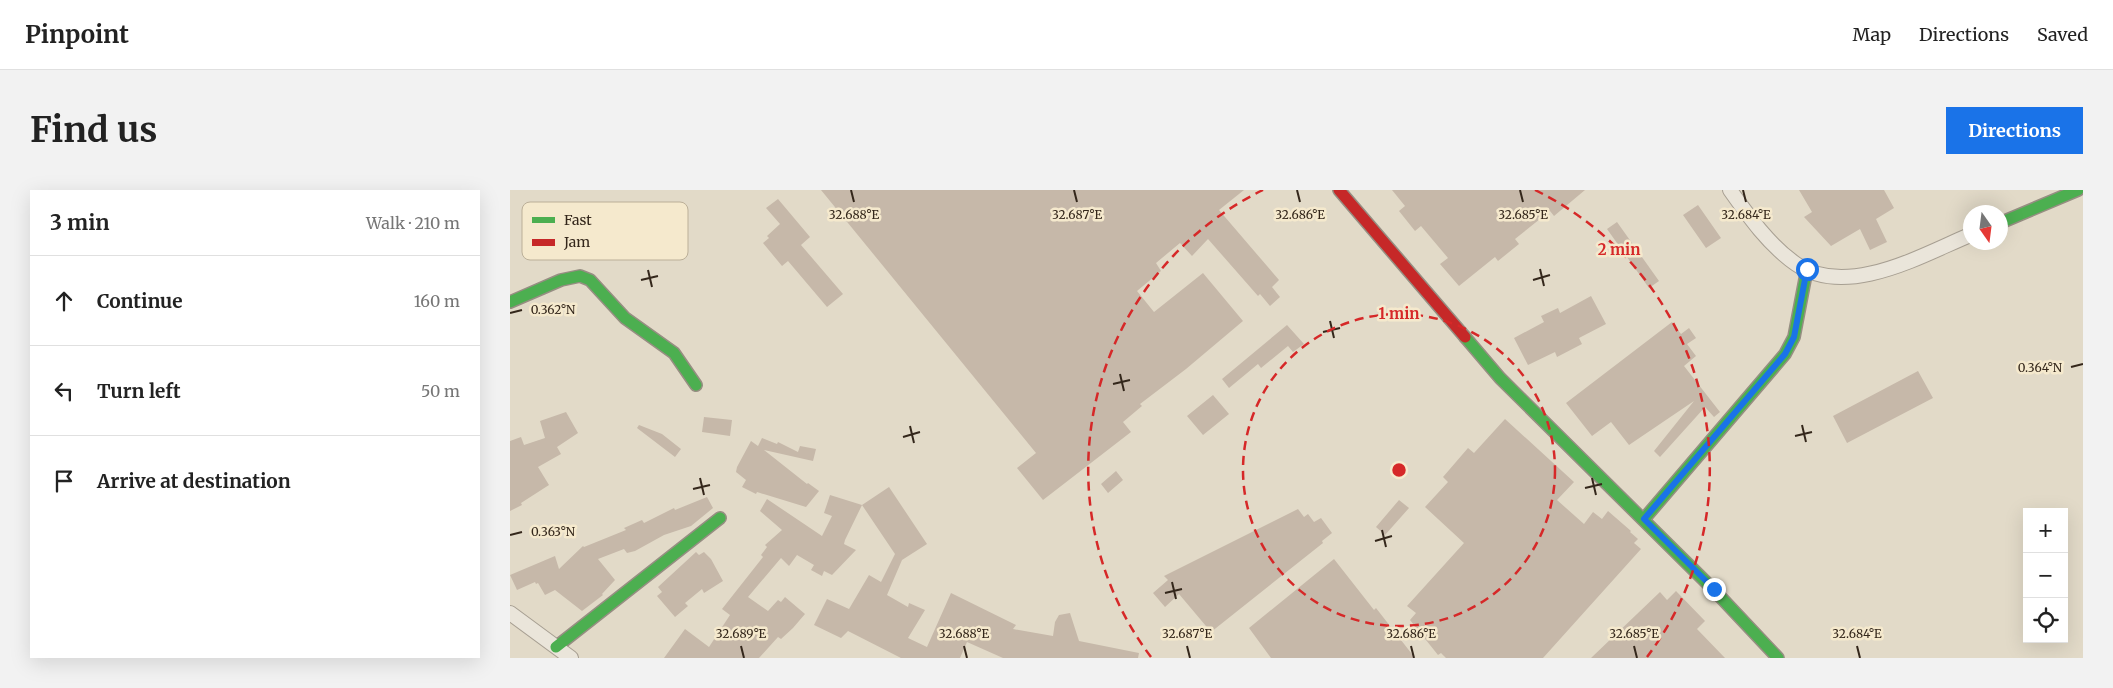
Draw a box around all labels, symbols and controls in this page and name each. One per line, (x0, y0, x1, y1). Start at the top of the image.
text: Pinpoint (25, 19, 129, 50)
text: Map (1853, 23, 1891, 46)
text: Directions (1919, 23, 2009, 46)
text: Saved (2037, 23, 2088, 46)
button: Directions (1946, 107, 2083, 154)
text: Find us (30, 108, 157, 152)
legend (522, 202, 688, 260)
north arrow (1963, 205, 2008, 250)
text: 32.688°E (829, 207, 880, 222)
text: 32.687°E (1052, 207, 1102, 222)
text: 32.686°E (1275, 207, 1325, 222)
text: 32.685°E (1498, 207, 1548, 222)
text: 32.684°E (1721, 207, 1771, 222)
text: 3 min (50, 209, 109, 236)
text: Fast (564, 211, 592, 229)
text: Walk · 210 m (366, 213, 460, 233)
text: Jam (563, 233, 590, 251)
text: 2 min (1598, 240, 1640, 259)
route start (1796, 258, 1819, 281)
icon: ahead (50, 287, 78, 315)
text: Continue (97, 289, 183, 313)
text: 160 m (414, 291, 460, 311)
text: 0.362°N (531, 302, 576, 317)
text: 1 min (1379, 304, 1419, 323)
text: 0.364°N (2018, 360, 2063, 375)
icon: left (50, 377, 78, 405)
text: Turn left (97, 379, 181, 403)
text: 50 m (421, 381, 460, 401)
centre of rings (1390, 461, 1408, 479)
icon: arrive (50, 467, 78, 495)
text: Arrive at destination (97, 469, 291, 493)
map controls (2023, 508, 2068, 643)
button: + (2023, 508, 2068, 553)
text: 0.363°N (531, 524, 576, 539)
button: − (2023, 553, 2068, 598)
route end (1703, 578, 1726, 601)
button: locate (2023, 598, 2068, 643)
text: 32.689°E (716, 626, 767, 641)
text: 32.688°E (939, 626, 990, 641)
text: 32.687°E (1162, 626, 1212, 641)
text: 32.686°E (1386, 626, 1436, 641)
text: 32.685°E (1609, 626, 1659, 641)
text: 32.684°E (1832, 626, 1882, 641)

